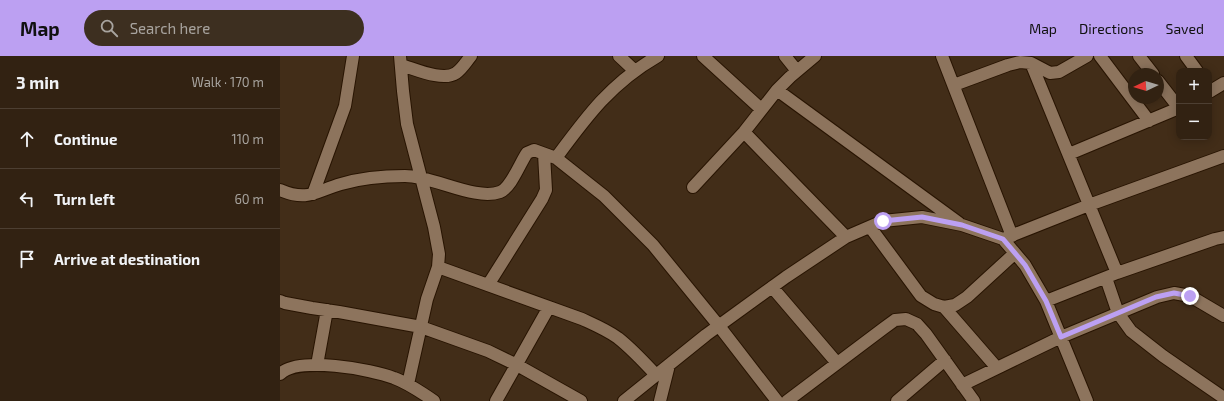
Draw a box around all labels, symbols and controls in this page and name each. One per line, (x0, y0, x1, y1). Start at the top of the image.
search box (84, 10, 364, 46)
text: Map (20, 17, 60, 40)
icon: search (98, 17, 120, 39)
text: Search here (130, 19, 210, 37)
text: Map (1029, 20, 1057, 37)
text: Directions (1079, 20, 1144, 37)
text: Saved (1166, 20, 1204, 37)
north arrow (1128, 68, 1164, 104)
map controls (1176, 68, 1212, 140)
button: + (1176, 68, 1212, 104)
text: 3 min (16, 72, 59, 92)
text: Walk · 170 m (192, 74, 264, 90)
button: − (1176, 104, 1212, 140)
icon: ahead (16, 128, 38, 150)
text: Continue (54, 130, 117, 148)
text: 110 m (232, 131, 264, 147)
icon: left (16, 188, 38, 210)
text: Turn left (54, 190, 115, 208)
text: 60 m (234, 191, 264, 207)
route start (874, 212, 892, 230)
icon: arrive (16, 248, 38, 270)
text: Arrive at destination (54, 250, 200, 268)
route end (1181, 287, 1199, 305)

